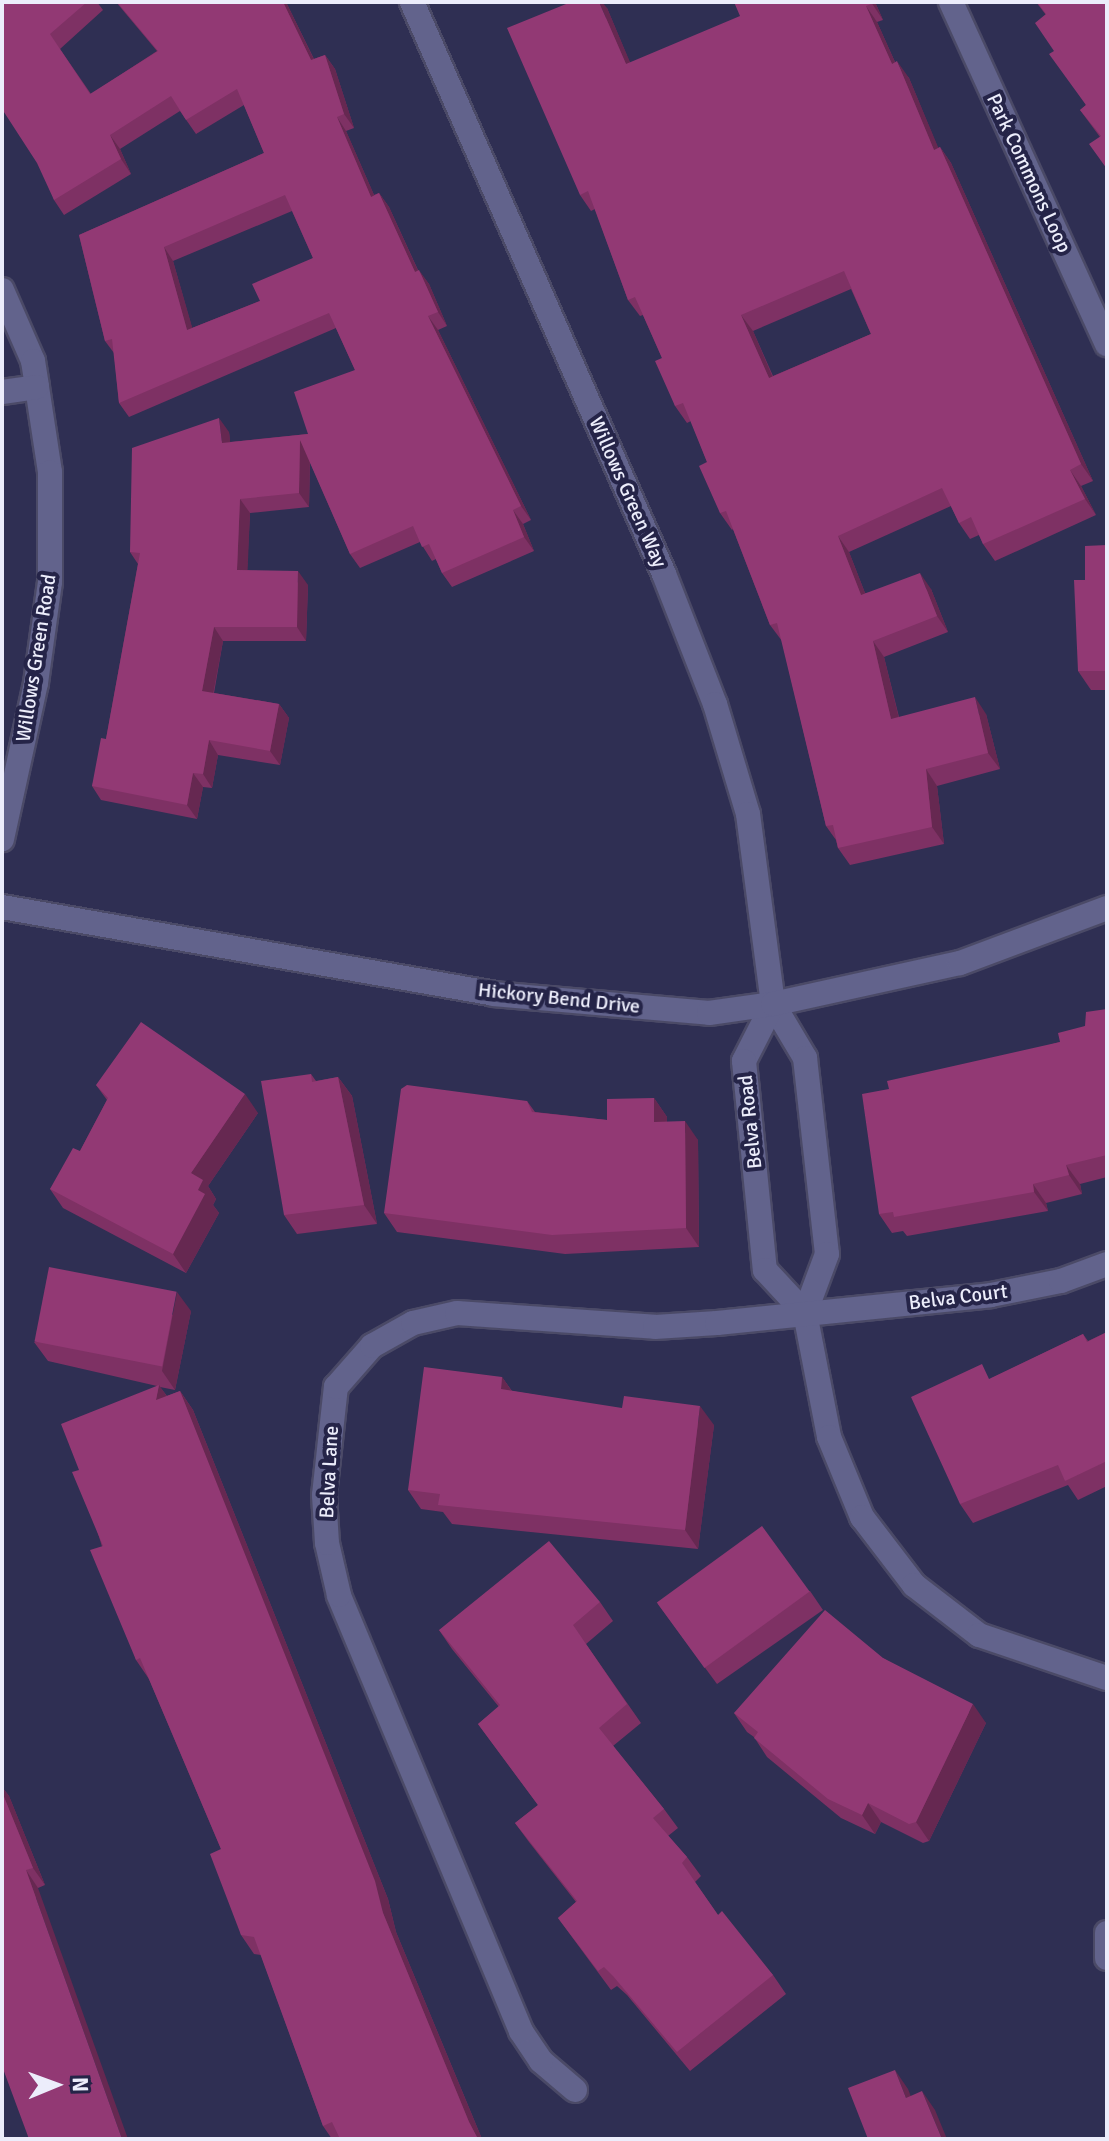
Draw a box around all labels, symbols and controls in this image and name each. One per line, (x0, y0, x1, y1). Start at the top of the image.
street label: Park Commons Loop (982, 90, 1076, 256)
street label: Willows Green Way (584, 413, 672, 571)
street label: Willows Green Road (11, 572, 61, 744)
street label: Hickory Bend Drive (477, 978, 641, 1018)
street label: Belva Road (733, 1074, 767, 1170)
street label: Belva Court (907, 1279, 1009, 1315)
street label: Belva Lane (315, 1425, 343, 1519)
north arrow (16, 2045, 96, 2125)
text: N (67, 2077, 94, 2092)

